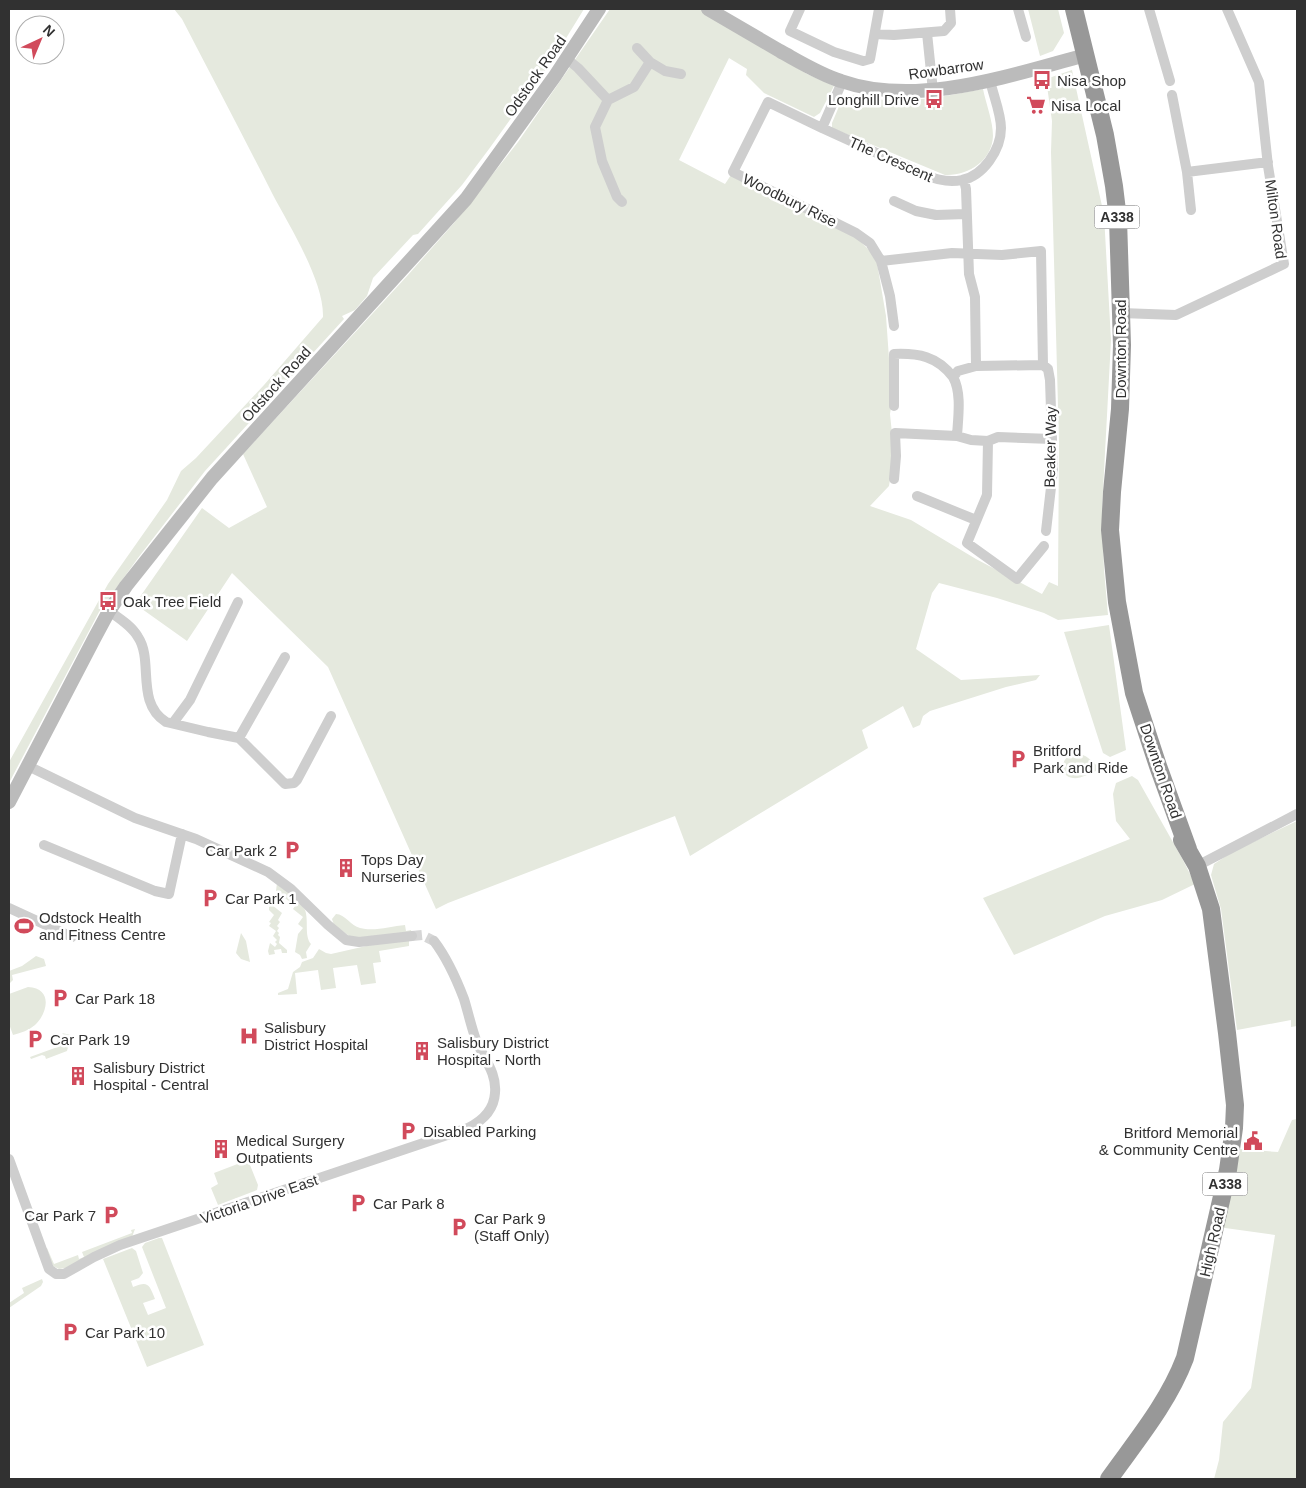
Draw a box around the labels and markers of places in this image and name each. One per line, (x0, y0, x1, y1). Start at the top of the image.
bus stop icon: Nisa Shop (1031, 69, 1053, 91)
place label: Nisa Shop (1057, 72, 1126, 89)
bus stop icon: Longhill Drive (923, 88, 945, 110)
place label: Longhill Drive (828, 91, 919, 108)
supermarket icon: Nisa Local (1025, 94, 1047, 116)
place label: Nisa Local (1051, 97, 1121, 114)
bus stop icon: Oak Tree Field (97, 590, 119, 612)
place label: Oak Tree Field (123, 593, 221, 610)
place label: Britford Park and Ride (1033, 742, 1128, 776)
parking icon: Britford Park and Ride (1007, 748, 1029, 770)
parking icon: Car Park 2 (281, 839, 303, 861)
place label: Car Park 2 (205, 842, 277, 859)
place label: Tops Day Nurseries (361, 851, 425, 885)
building icon: Tops Day Nurseries (335, 857, 357, 879)
parking icon: Car Park 1 (199, 887, 221, 909)
place label: Car Park 1 (225, 890, 297, 907)
place label: Odstock Health and Fitness Centre (39, 909, 166, 943)
sports icon: Odstock Health and Fitness Centre (13, 915, 35, 937)
parking icon: Car Park 18 (49, 987, 71, 1009)
place label: Car Park 18 (75, 990, 155, 1007)
place label: Salisbury District Hospital (264, 1019, 368, 1053)
hospital icon: Salisbury District Hospital (238, 1025, 260, 1047)
parking icon: Car Park 19 (24, 1028, 46, 1050)
place label: Car Park 19 (50, 1031, 130, 1048)
place label: Salisbury District Hospital - North (437, 1034, 550, 1068)
building icon: Salisbury District Hospital - North (411, 1040, 433, 1062)
place label: Salisbury District Hospital - Central (93, 1059, 209, 1093)
building icon: Salisbury District Hospital - Central (67, 1065, 89, 1087)
parking icon: Disabled Parking (397, 1120, 419, 1142)
place label: Disabled Parking (423, 1123, 536, 1140)
place label: Britford Memorial & Community Centre (1099, 1124, 1238, 1158)
public building icon: Britford Memorial & Community Centre (1242, 1130, 1264, 1152)
place label: Medical Surgery Outpatients (236, 1132, 345, 1166)
building icon: Medical Surgery Outpatients (210, 1138, 232, 1160)
parking icon: Car Park 8 (347, 1192, 369, 1214)
place label: Car Park 8 (373, 1195, 445, 1212)
parking icon: Car Park 7 (100, 1204, 122, 1226)
place label: Car Park 7 (24, 1207, 96, 1224)
place label: Car Park 9 (Staff Only) (474, 1210, 550, 1244)
parking icon: Car Park 9 (Staff Only) (448, 1216, 470, 1238)
parking icon: Car Park 10 (59, 1321, 81, 1343)
place label: Car Park 10 (85, 1324, 165, 1341)

